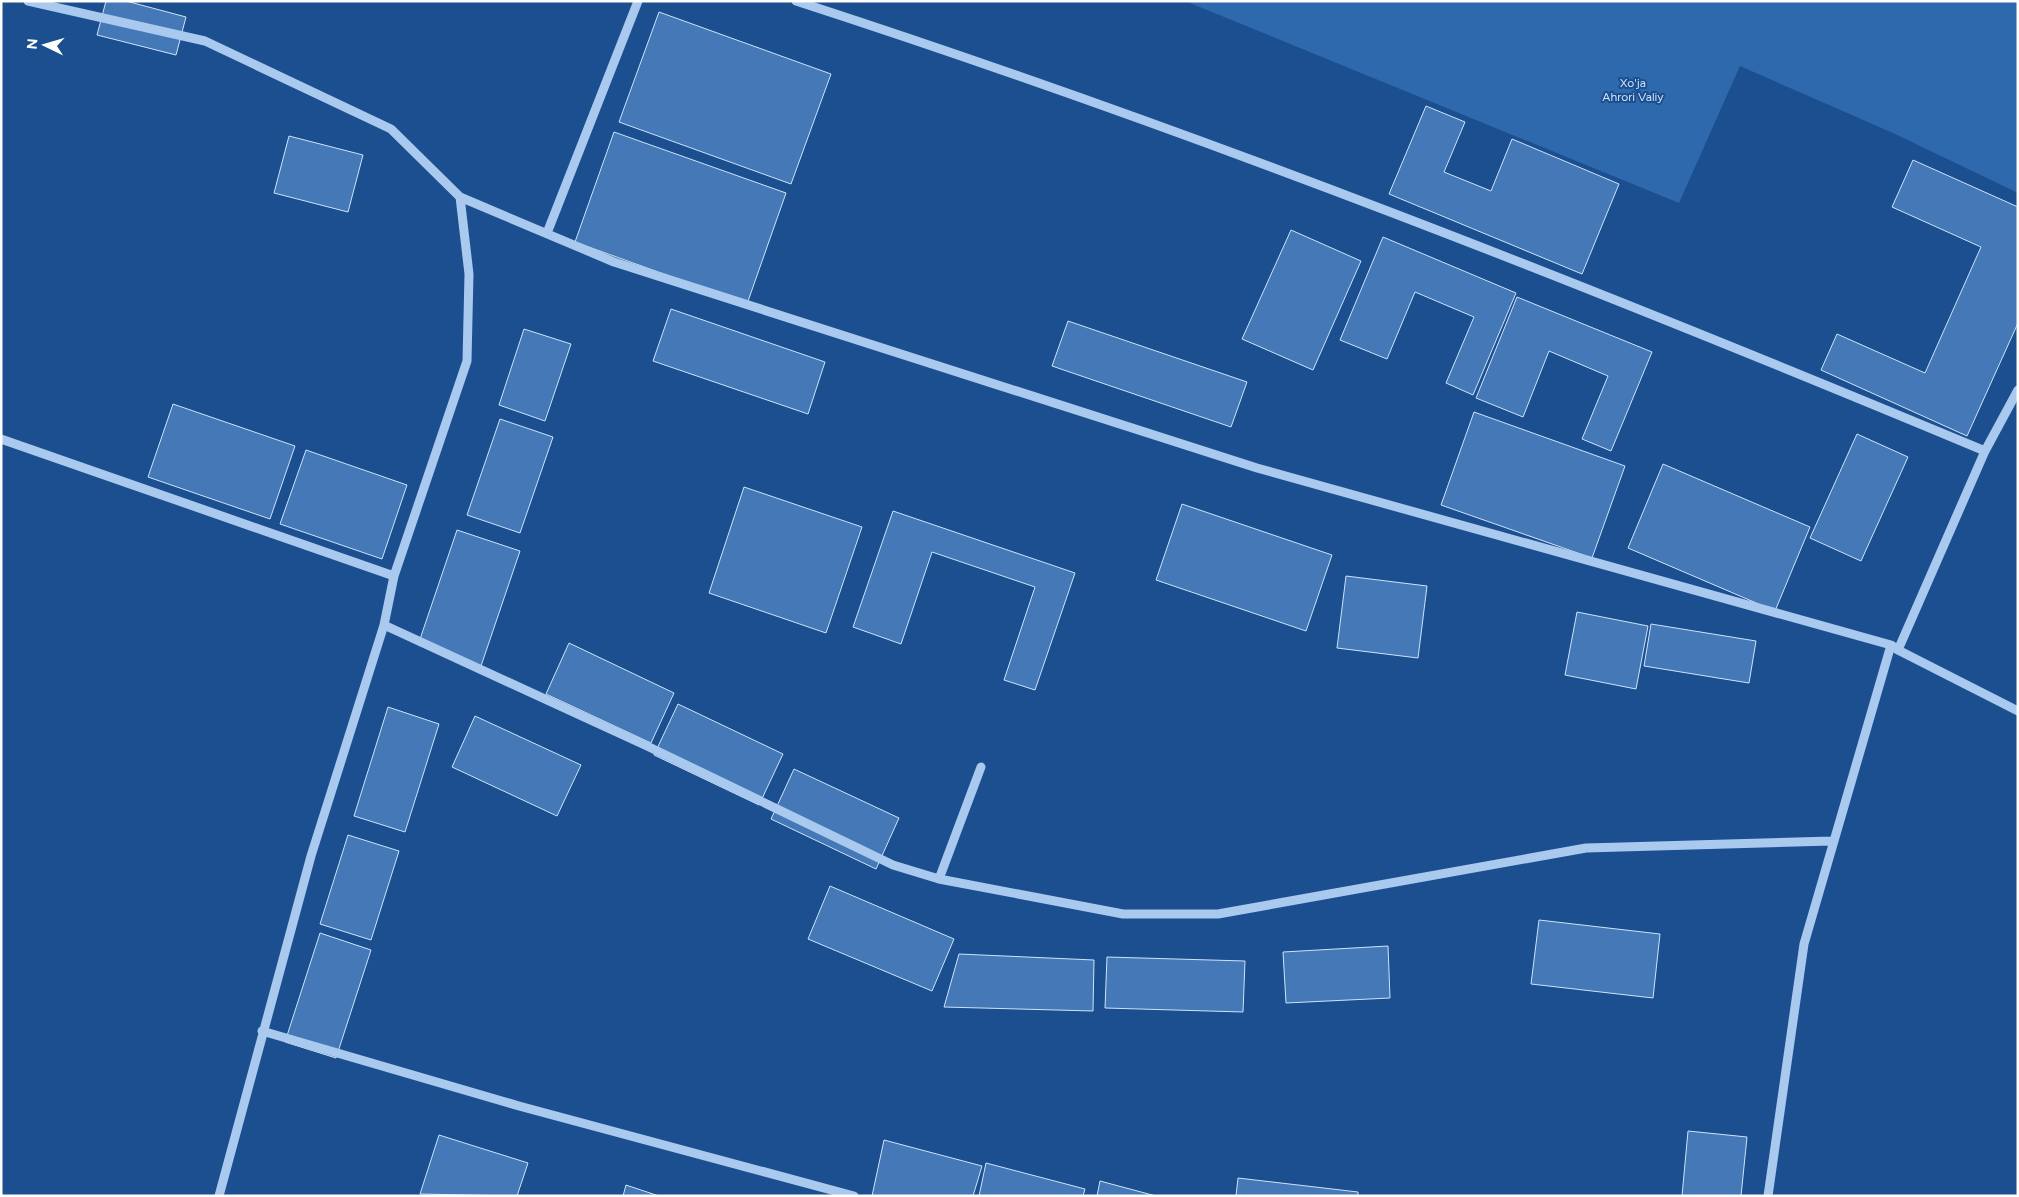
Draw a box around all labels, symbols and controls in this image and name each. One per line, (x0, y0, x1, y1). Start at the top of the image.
north arrow (20, 20, 70, 70)
text: N (24, 38, 41, 50)
park label: Xo'ja Ahrori Valiy (1602, 76, 1664, 104)

